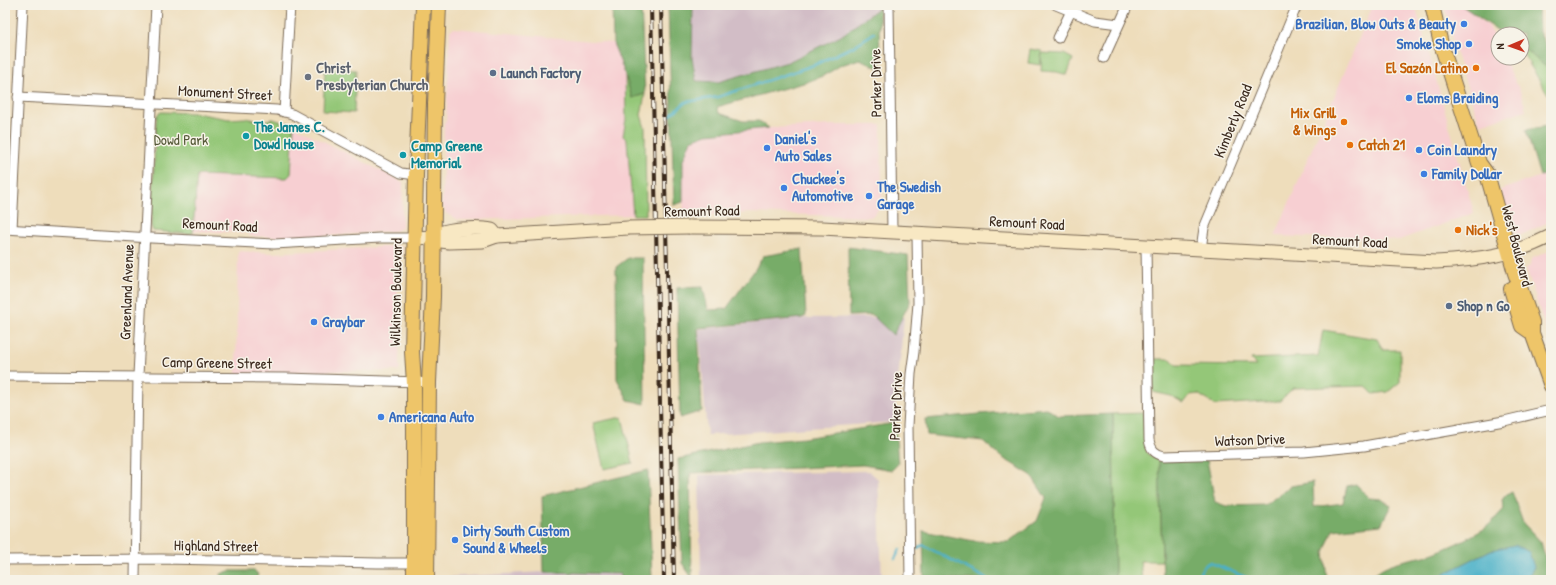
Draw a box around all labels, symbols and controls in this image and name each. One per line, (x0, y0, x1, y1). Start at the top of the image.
place label: Brazilian, Blow Outs & Beauty (1295, 13, 1457, 35)
marker: Brazilian, Blow Outs & Beauty (1459, 19, 1469, 29)
north arrow (1490, 26, 1530, 66)
place label: Smoke Shop (1397, 33, 1462, 55)
marker: Smoke Shop (1464, 39, 1474, 49)
text: N (1493, 43, 1507, 50)
street label: Parker Drive (864, 49, 887, 117)
place label: Christ Presbyterian Church (316, 57, 429, 96)
place label: El Sazón Latino (1386, 57, 1468, 78)
place label: Launch Factory (501, 62, 582, 84)
marker: El Sazón Latino (1471, 63, 1481, 73)
marker: Launch Factory (488, 68, 498, 78)
marker: Christ Presbyterian Church (303, 72, 313, 82)
street label: Monument Street (177, 80, 273, 105)
street label: Kimberly Road (1208, 81, 1257, 161)
place label: Eloms Braiding (1417, 87, 1499, 109)
marker: Eloms Braiding (1404, 93, 1414, 103)
place label: Mix Grill & Wings (1291, 102, 1337, 141)
place label: The James C. Dowd House (253, 116, 325, 154)
marker: Mix Grill & Wings (1339, 117, 1349, 127)
place label: Daniel's Auto Sales (775, 128, 832, 166)
park label: Dowd Park (154, 129, 208, 150)
marker: The James C. Dowd House (241, 131, 251, 141)
place label: Catch 21 (1358, 134, 1406, 155)
place label: Camp Greene Memorial (411, 135, 483, 173)
place label: Coin Laundry (1427, 139, 1498, 161)
marker: Catch 21 (1345, 140, 1355, 150)
marker: Daniel's Auto Sales (762, 143, 772, 153)
marker: Coin Laundry (1414, 145, 1424, 155)
marker: Camp Greene Memorial (398, 150, 408, 160)
place label: Family Dollar (1431, 163, 1502, 185)
place label: Chuckee's Automotive (792, 168, 853, 206)
marker: Family Dollar (1419, 169, 1429, 179)
place label: The Swedish Garage (876, 176, 942, 215)
marker: Chuckee's Automotive (779, 183, 789, 193)
marker: The Swedish Garage (864, 191, 874, 201)
street label: Remount Road (664, 199, 740, 222)
street label: West Boulevard (1497, 203, 1538, 289)
street label: Remount Road (989, 210, 1065, 235)
street label: Remount Road (182, 212, 258, 237)
place label: Nick's (1466, 219, 1498, 240)
marker: Nick's (1453, 225, 1463, 235)
street label: Remount Road (1312, 228, 1388, 253)
street label: Wilkinson Boulevard (384, 238, 407, 346)
street label: Greenland Avenue (114, 244, 139, 340)
place label: Shop n Go (1457, 295, 1510, 317)
marker: Shop n Go (1444, 301, 1454, 311)
place label: Graybar (322, 311, 365, 333)
marker: Graybar (309, 317, 319, 327)
street label: Camp Greene Street (162, 351, 273, 374)
street label: Parker Drive (884, 371, 907, 441)
place label: Americana Auto (389, 406, 474, 427)
marker: Americana Auto (376, 412, 386, 422)
street label: Watson Drive (1214, 428, 1286, 451)
place label: Dirty South Custom Sound & Wheels (463, 520, 569, 558)
street label: Highland Street (174, 534, 259, 557)
marker: Dirty South Custom Sound & Wheels (450, 535, 460, 545)

